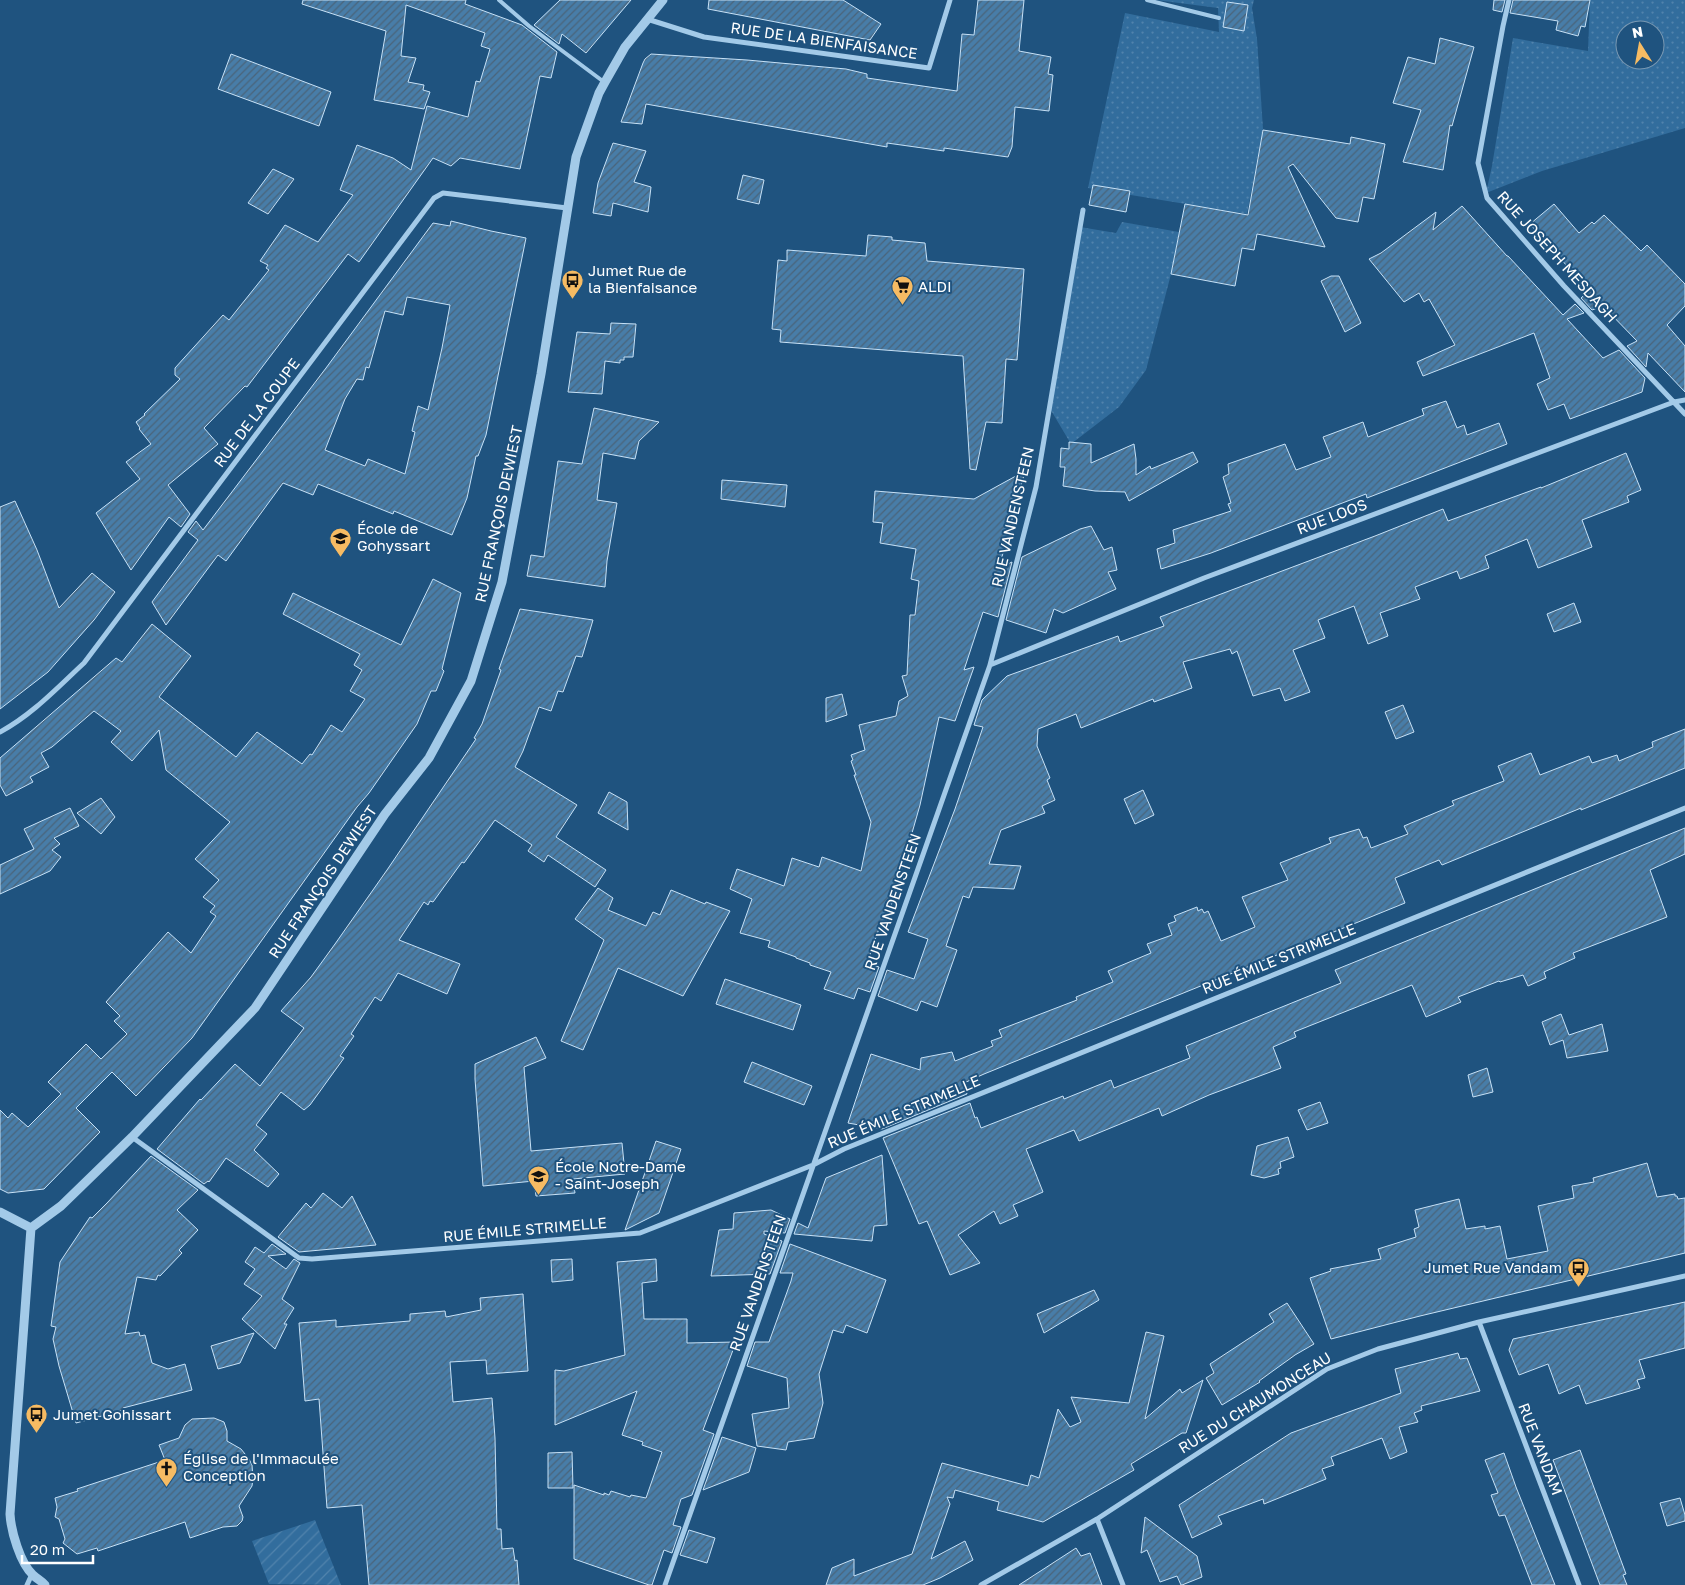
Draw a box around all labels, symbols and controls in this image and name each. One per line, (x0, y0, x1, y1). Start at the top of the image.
street label: RUE DE LA BIENFAISANCE (730, 18, 919, 62)
north arrow (1615, 20, 1665, 70)
text: N (1631, 22, 1644, 41)
street label: RUE JOSEPH MESDAGH (1494, 187, 1622, 326)
place label: Jumet Rue de la Bienfaisance (588, 261, 698, 296)
bus stop icon: Jumet Rue de la Bienfaisance (560, 268, 584, 299)
supermarket icon: ALDI (890, 275, 914, 306)
place label: ALDI (918, 277, 952, 295)
street label: RUE DE LA COUPE (209, 355, 303, 470)
street label: RUE FRANÇOIS DEWIEST (470, 424, 526, 604)
street label: RUE VANDENSTEEN (987, 445, 1037, 589)
street label: RUE LOOS (1294, 494, 1369, 538)
place label: École de Gohyssart (357, 519, 430, 554)
school or university icon: École de Gohyssart (329, 526, 353, 557)
street label: RUE FRANÇOIS DEWIEST (264, 802, 380, 961)
street label: RUE VANDENSTEEN (860, 831, 924, 972)
street label: RUE ÉMILE STRIMELLE (1199, 919, 1358, 997)
street label: RUE ÉMILE STRIMELLE (825, 1071, 983, 1151)
place label: École Notre-Dame - Saint-Joseph (555, 1157, 686, 1192)
school or university icon: École Notre-Dame - Saint-Joseph (527, 1164, 551, 1195)
street label: RUE VANDENSTEEN (725, 1212, 789, 1353)
street label: RUE ÉMILE STRIMELLE (442, 1213, 607, 1245)
bus stop icon: Jumet Rue Vandam (1566, 1256, 1590, 1287)
place label: Jumet Rue Vandam (1424, 1258, 1562, 1276)
street label: RUE DU CHAUMONCEAU (1175, 1348, 1334, 1457)
street label: RUE VANDAM (1515, 1400, 1567, 1497)
bus stop icon: Jumet Gohissart (25, 1403, 49, 1434)
place label: Jumet Gohissart (53, 1405, 171, 1423)
place label: Église de l'Immaculée Conception (183, 1449, 339, 1484)
church icon: Église de l'Immaculée Conception (155, 1456, 179, 1487)
scale bar (22, 1532, 94, 1564)
text: 20 m (30, 1540, 65, 1558)

